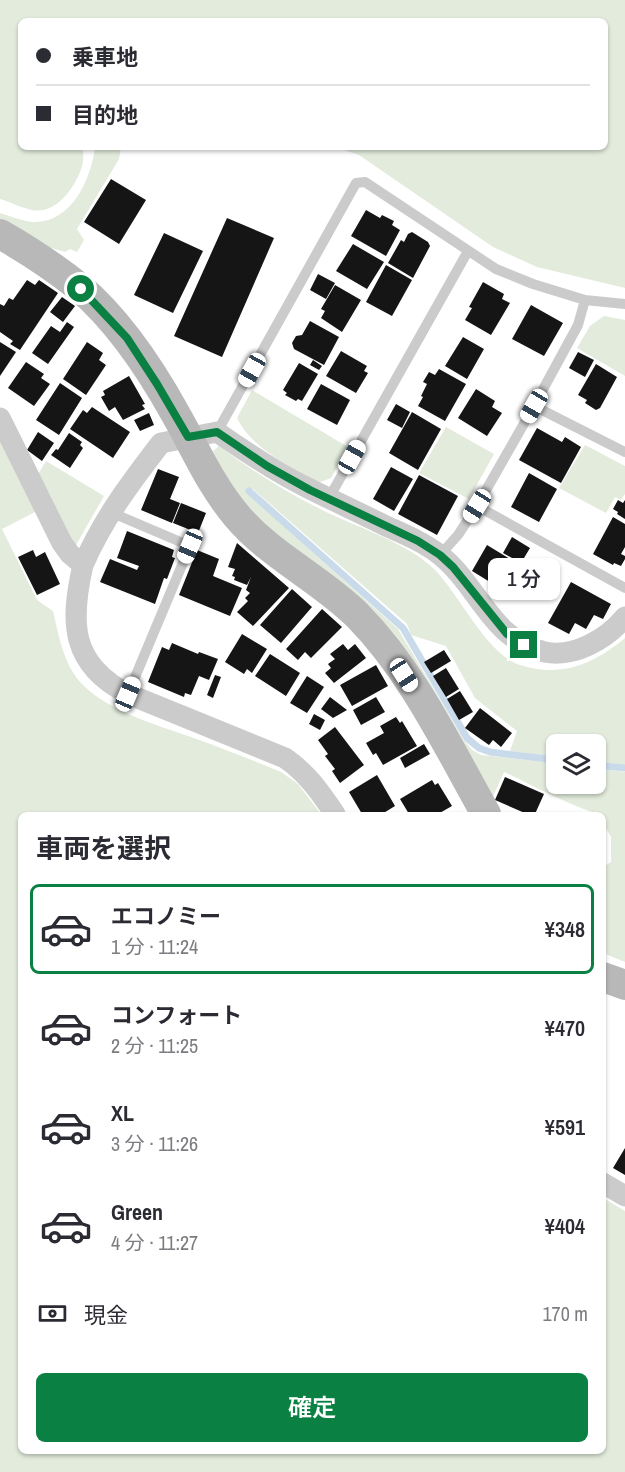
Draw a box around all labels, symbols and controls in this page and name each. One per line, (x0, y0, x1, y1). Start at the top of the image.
text: 乗車地 (72, 42, 138, 72)
text: 目的地 (72, 100, 138, 130)
route start (67, 275, 94, 302)
car (235, 350, 269, 390)
car (517, 386, 551, 426)
car (335, 437, 369, 477)
car (460, 486, 494, 526)
car (175, 526, 205, 566)
callout: 1 分 (488, 558, 560, 600)
text: 1 分 (507, 565, 541, 592)
route end (510, 631, 537, 658)
car (387, 655, 421, 695)
car (113, 674, 143, 714)
map controls (546, 734, 606, 794)
button: layers (546, 734, 606, 794)
text: 車両を選択 (36, 830, 171, 866)
text: エコノミー (111, 901, 221, 931)
icon: car (39, 902, 93, 956)
text: ¥348 (545, 914, 585, 944)
text: 1 分 · 11:24 (111, 933, 198, 960)
text: コンフォート (111, 1000, 242, 1030)
icon: car (39, 1001, 93, 1055)
text: ¥470 (545, 1013, 585, 1043)
text: 2 分 · 11:25 (111, 1032, 198, 1059)
text: XL (111, 1098, 134, 1128)
icon: car (39, 1100, 93, 1154)
text: ¥591 (545, 1112, 585, 1142)
text: 3 分 · 11:26 (111, 1130, 198, 1157)
text: Green (111, 1197, 163, 1227)
icon: car (39, 1199, 93, 1253)
text: ¥404 (545, 1211, 585, 1241)
text: 4 分 · 11:27 (111, 1229, 198, 1256)
icon: cash (36, 1297, 69, 1330)
text: 現金 (84, 1300, 128, 1330)
text: 170 m (542, 1300, 588, 1327)
button: 確定 (36, 1373, 588, 1442)

